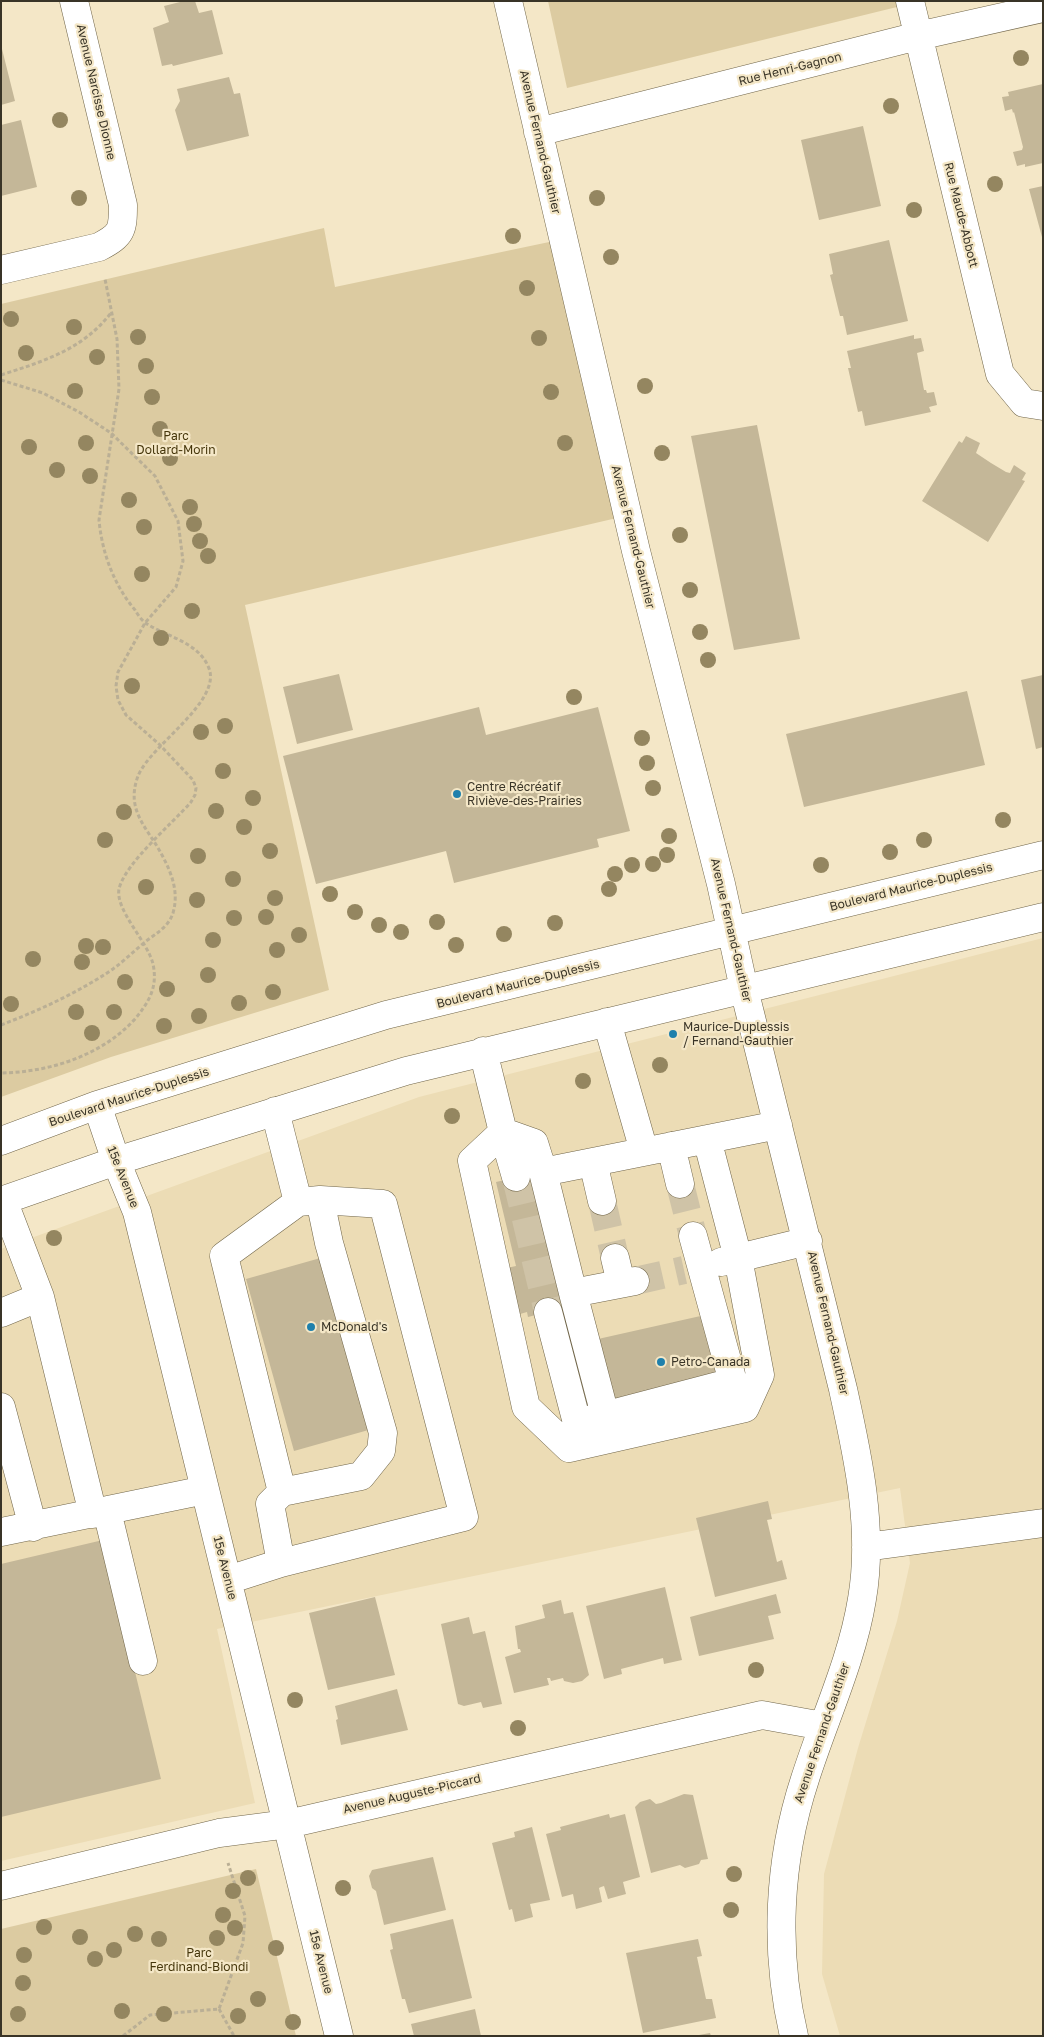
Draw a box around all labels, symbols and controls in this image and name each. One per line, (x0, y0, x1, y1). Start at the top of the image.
street label: Avenue Narcisse Dionne (73, 23, 119, 161)
street label: Rue Henri-Gagnon (737, 49, 843, 89)
street label: Avenue Fernand-Gauthier (516, 69, 564, 215)
street label: Rue Maude-Abbott (941, 161, 981, 269)
park label: Parc Dollard-Morin (136, 429, 216, 457)
street label: Avenue Fernand-Gauthier (608, 464, 658, 610)
place label: Centre Récréatif Riviève-des-Prairies (467, 780, 582, 808)
marker: Centre Récréatif Riviève-des-Prairies (451, 788, 463, 800)
street label: Avenue Fernand-Gauthier (707, 857, 755, 1003)
street label: Boulevard Maurice-Duplessis (828, 860, 994, 914)
street label: Boulevard Maurice-Duplessis (435, 957, 601, 1011)
place label: Maurice-Duplessis / Fernand-Gauthier (683, 1020, 793, 1048)
marker: Maurice-Duplessis / Fernand-Gauthier (667, 1028, 679, 1040)
street label: Boulevard Maurice-Duplessis (47, 1064, 211, 1130)
street label: 15e Avenue (104, 1144, 142, 1210)
street label: Avenue Fernand-Gauthier (804, 1250, 852, 1396)
place label: McDonald's (321, 1320, 388, 1334)
marker: McDonald's (305, 1321, 317, 1333)
place label: Petro-Canada (671, 1355, 750, 1369)
marker: Petro-Canada (655, 1356, 667, 1368)
street label: 15e Avenue (210, 1535, 240, 1601)
street label: Avenue Fernand-Gauthier (791, 1661, 853, 1805)
street label: Avenue Auguste-Piccard (342, 1771, 482, 1817)
street label: 15e Avenue (306, 1929, 336, 1995)
park label: Parc Ferdinand-Biondi (149, 1946, 249, 1974)

